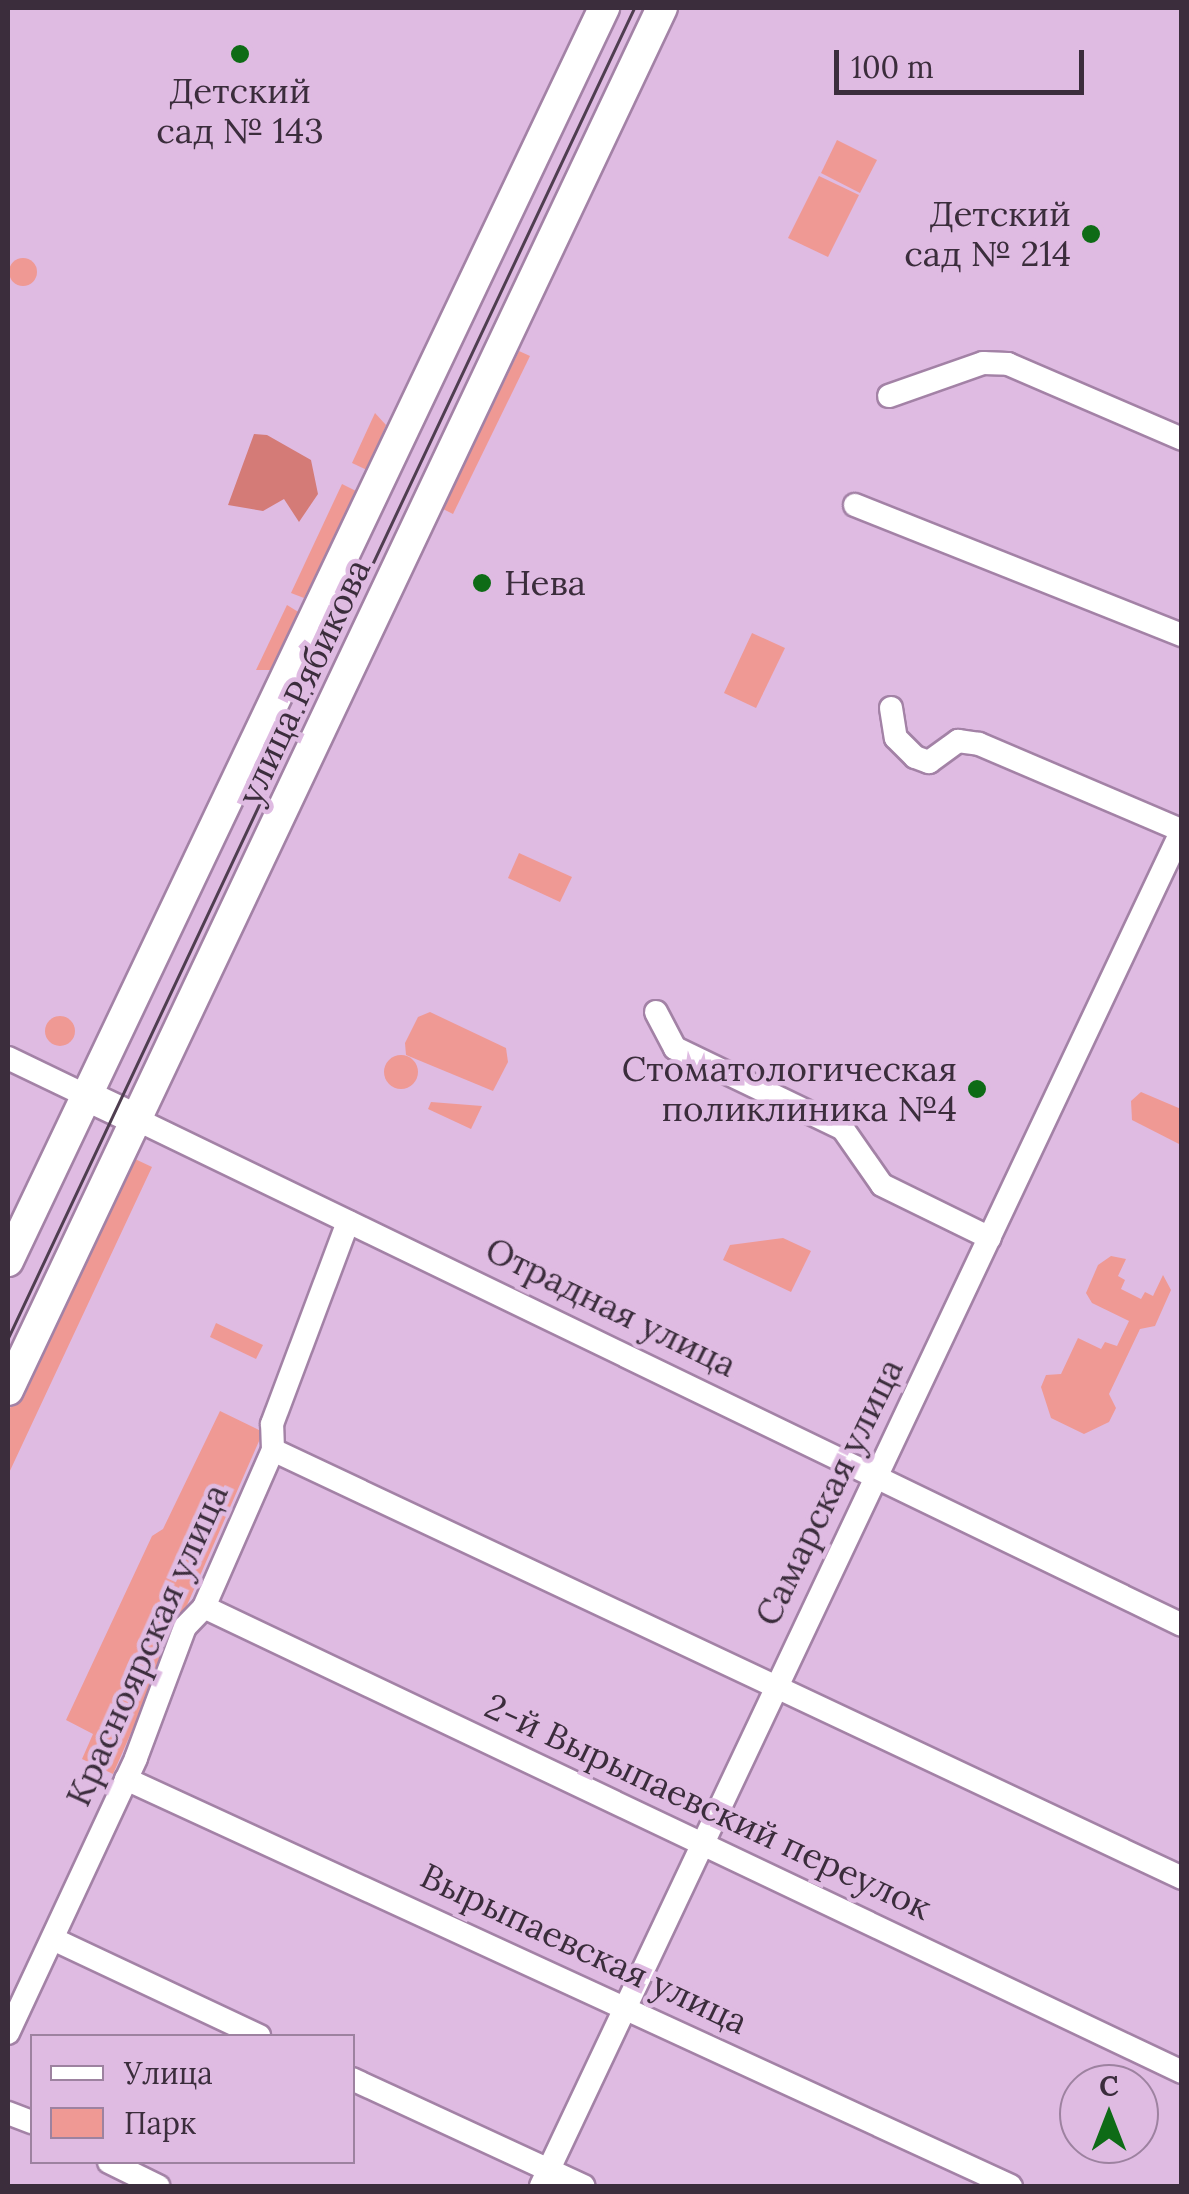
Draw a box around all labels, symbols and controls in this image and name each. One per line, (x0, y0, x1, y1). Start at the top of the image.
scale bar (839, 30, 1089, 92)
marker: Детский сад № 143 (229, 43, 251, 65)
text: 100 m (851, 48, 934, 86)
place label: Детский сад № 143 (156, 70, 324, 152)
place label: Детский сад № 214 (904, 193, 1071, 275)
marker: Детский сад № 214 (1080, 223, 1102, 245)
street label: улица Рябикова (229, 552, 379, 812)
place label: Нева (504, 562, 586, 604)
marker: Нева (469, 570, 495, 596)
place label: Стоматологическая поликлиника №4 (622, 1048, 957, 1130)
marker: Стоматологическая поликлиника №4 (966, 1078, 988, 1100)
street label: Отрадная улица (479, 1228, 743, 1386)
street label: Самарская улица (746, 1352, 912, 1632)
street label: Красноярская улица (57, 1477, 237, 1813)
street label: 2-й Вырыпаевский переулок (478, 1685, 938, 1929)
street label: Вырыпаевская улица (414, 1855, 754, 2043)
legend (30, 2034, 355, 2164)
text: Улица (124, 2054, 213, 2092)
north arrow (1059, 2064, 1159, 2164)
text: С (1099, 2068, 1119, 2104)
text: Парк (124, 2104, 196, 2142)

